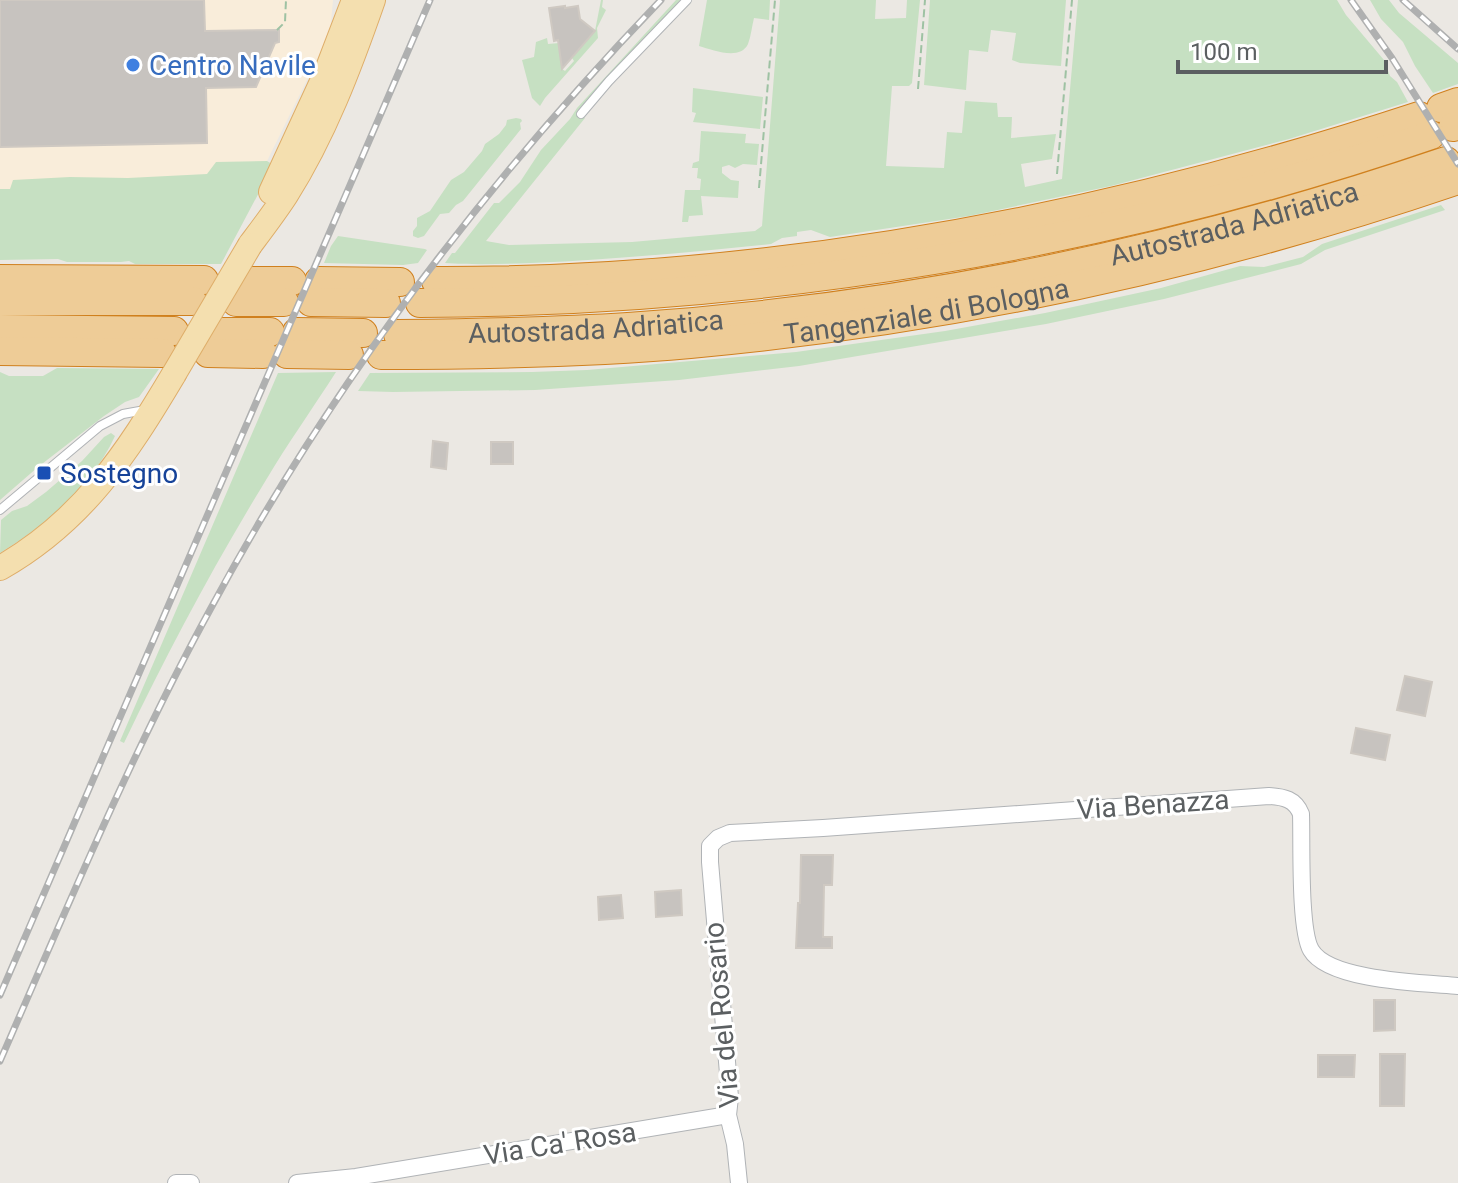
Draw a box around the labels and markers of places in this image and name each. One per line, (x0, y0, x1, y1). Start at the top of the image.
place label: Centro Navile (149, 49, 316, 82)
marker: Centro Navile (124, 56, 142, 74)
place label: Sostegno (60, 457, 178, 490)
marker: Sostegno (35, 464, 53, 482)

